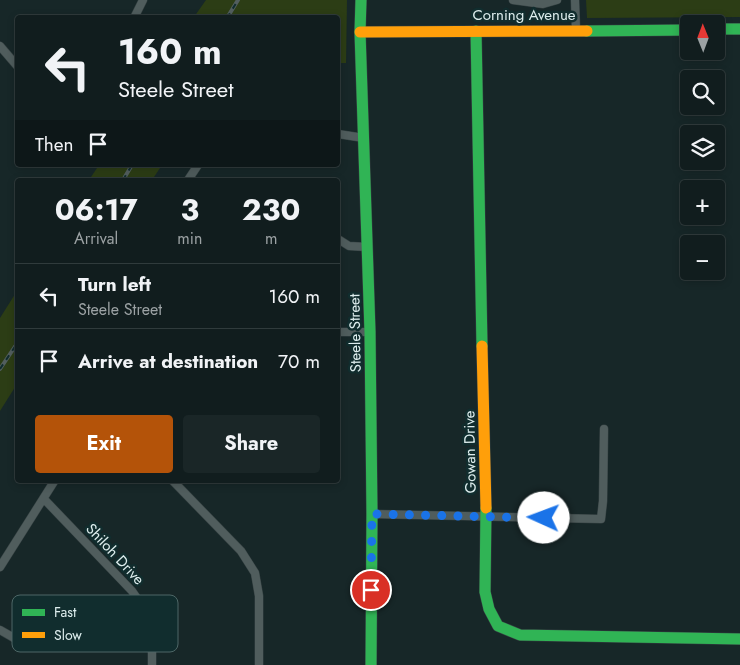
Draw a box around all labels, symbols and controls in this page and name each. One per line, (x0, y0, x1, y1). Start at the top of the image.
street label: Corning Avenue (472, 4, 576, 26)
north arrow (680, 15, 725, 60)
map controls (680, 15, 725, 280)
text: 160 m (118, 27, 222, 77)
icon: left (35, 35, 100, 100)
button: search (680, 70, 725, 115)
text: Steele Street (118, 73, 233, 105)
button: layers (680, 125, 725, 170)
icon: arrive (84, 130, 112, 158)
text: Then (35, 131, 74, 158)
button: + (680, 180, 725, 225)
text: 06:17 (55, 188, 138, 231)
text: 3 (181, 188, 199, 231)
text: 230 (242, 188, 300, 231)
text: Arrival (74, 227, 118, 250)
text: min (177, 227, 202, 250)
text: m (265, 227, 277, 250)
button: − (680, 235, 725, 280)
text: Turn left (78, 271, 151, 298)
icon: left (35, 282, 63, 310)
text: 160 m (269, 283, 320, 310)
street label: Steele Street (343, 293, 367, 373)
text: Steele Street (78, 298, 162, 321)
icon: arrive (35, 347, 63, 375)
text: Arrive at destination (78, 348, 258, 375)
text: 70 m (278, 348, 320, 375)
street label: Gowan Drive (458, 410, 482, 494)
button: Exit (35, 415, 173, 473)
button: Share (183, 415, 320, 473)
position arrow (517, 491, 569, 543)
street label: Shiloh Drive (81, 518, 150, 590)
pin (350, 569, 392, 611)
icon: arrive (357, 576, 385, 604)
legend (12, 595, 178, 652)
text: Fast (54, 602, 77, 622)
text: Slow (54, 625, 82, 645)

